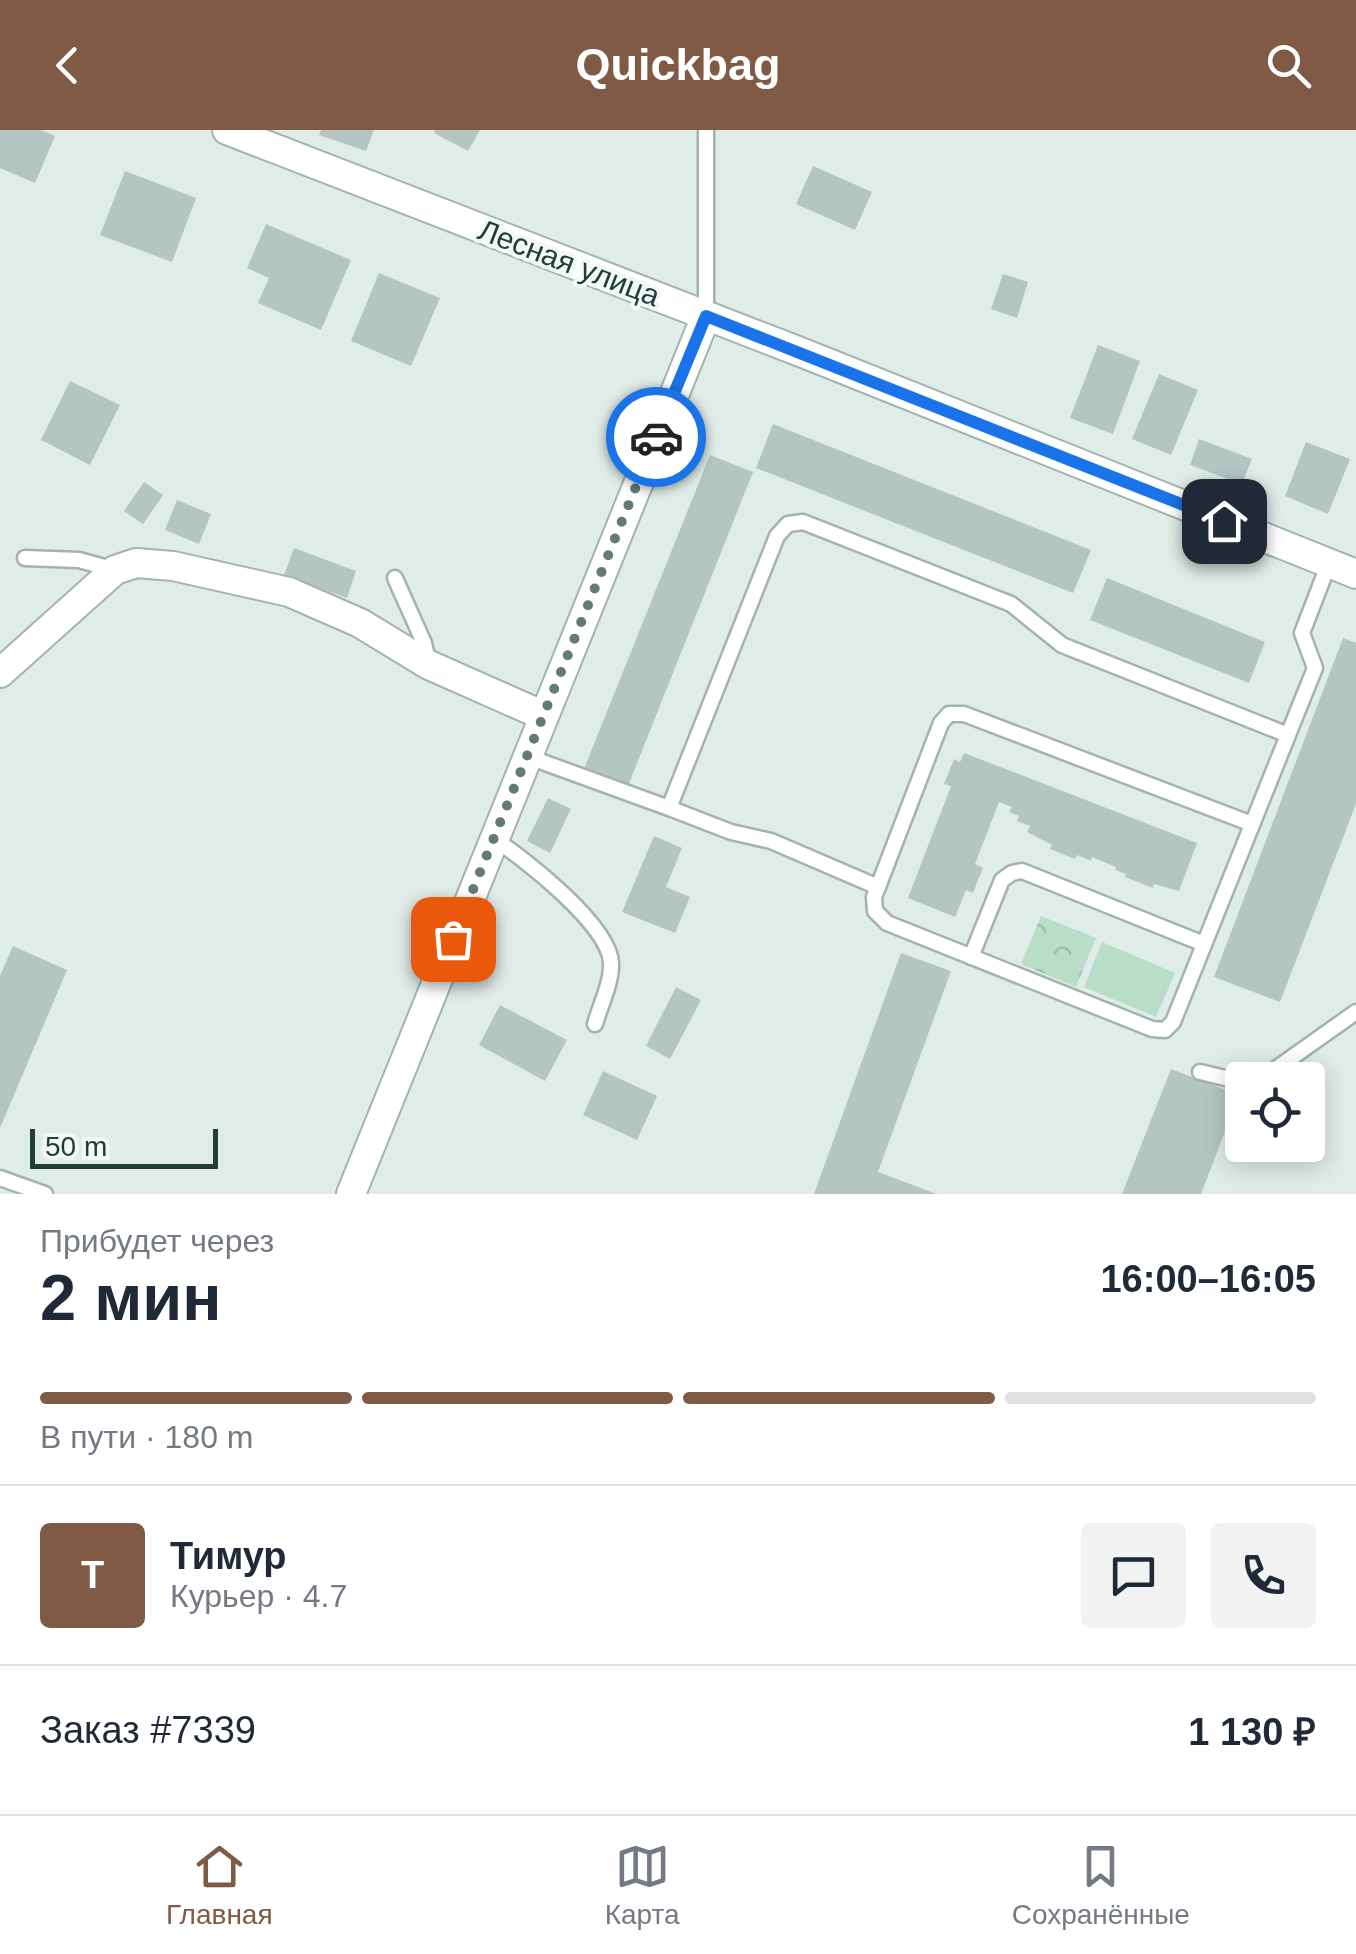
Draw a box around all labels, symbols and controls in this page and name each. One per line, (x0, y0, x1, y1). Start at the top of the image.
icon: back (40, 38, 95, 93)
icon: search (1261, 38, 1316, 93)
text: Quickbag (575, 39, 781, 90)
street label: Лесная улица (474, 213, 665, 312)
courier (606, 387, 706, 487)
icon: car (629, 410, 684, 465)
pin (1182, 479, 1267, 564)
icon: home (1197, 494, 1252, 549)
pin (411, 897, 496, 982)
icon: bag (426, 912, 481, 967)
map controls (1225, 1062, 1325, 1162)
button: locate (1225, 1062, 1325, 1162)
scale bar (30, 1124, 218, 1168)
text: 50 m (45, 1131, 107, 1162)
text: Прибудет через (40, 1223, 274, 1259)
text: 16:00–16:05 (1100, 1258, 1316, 1300)
text: 2 мин (40, 1261, 222, 1334)
text: В пути · 180 m (40, 1419, 253, 1455)
button: chat (1081, 1523, 1186, 1628)
button: phone (1211, 1523, 1316, 1628)
text: Тимур (170, 1535, 287, 1577)
text: Т (81, 1554, 104, 1596)
text: Курьер · 4.7 (170, 1578, 347, 1614)
text: Заказ #7339 (40, 1709, 256, 1751)
text: 1 130 ₽ (1188, 1711, 1316, 1753)
tab: Главная (166, 1839, 273, 1931)
tab: Карта (605, 1839, 680, 1931)
tab: Сохранённые (1012, 1839, 1190, 1931)

